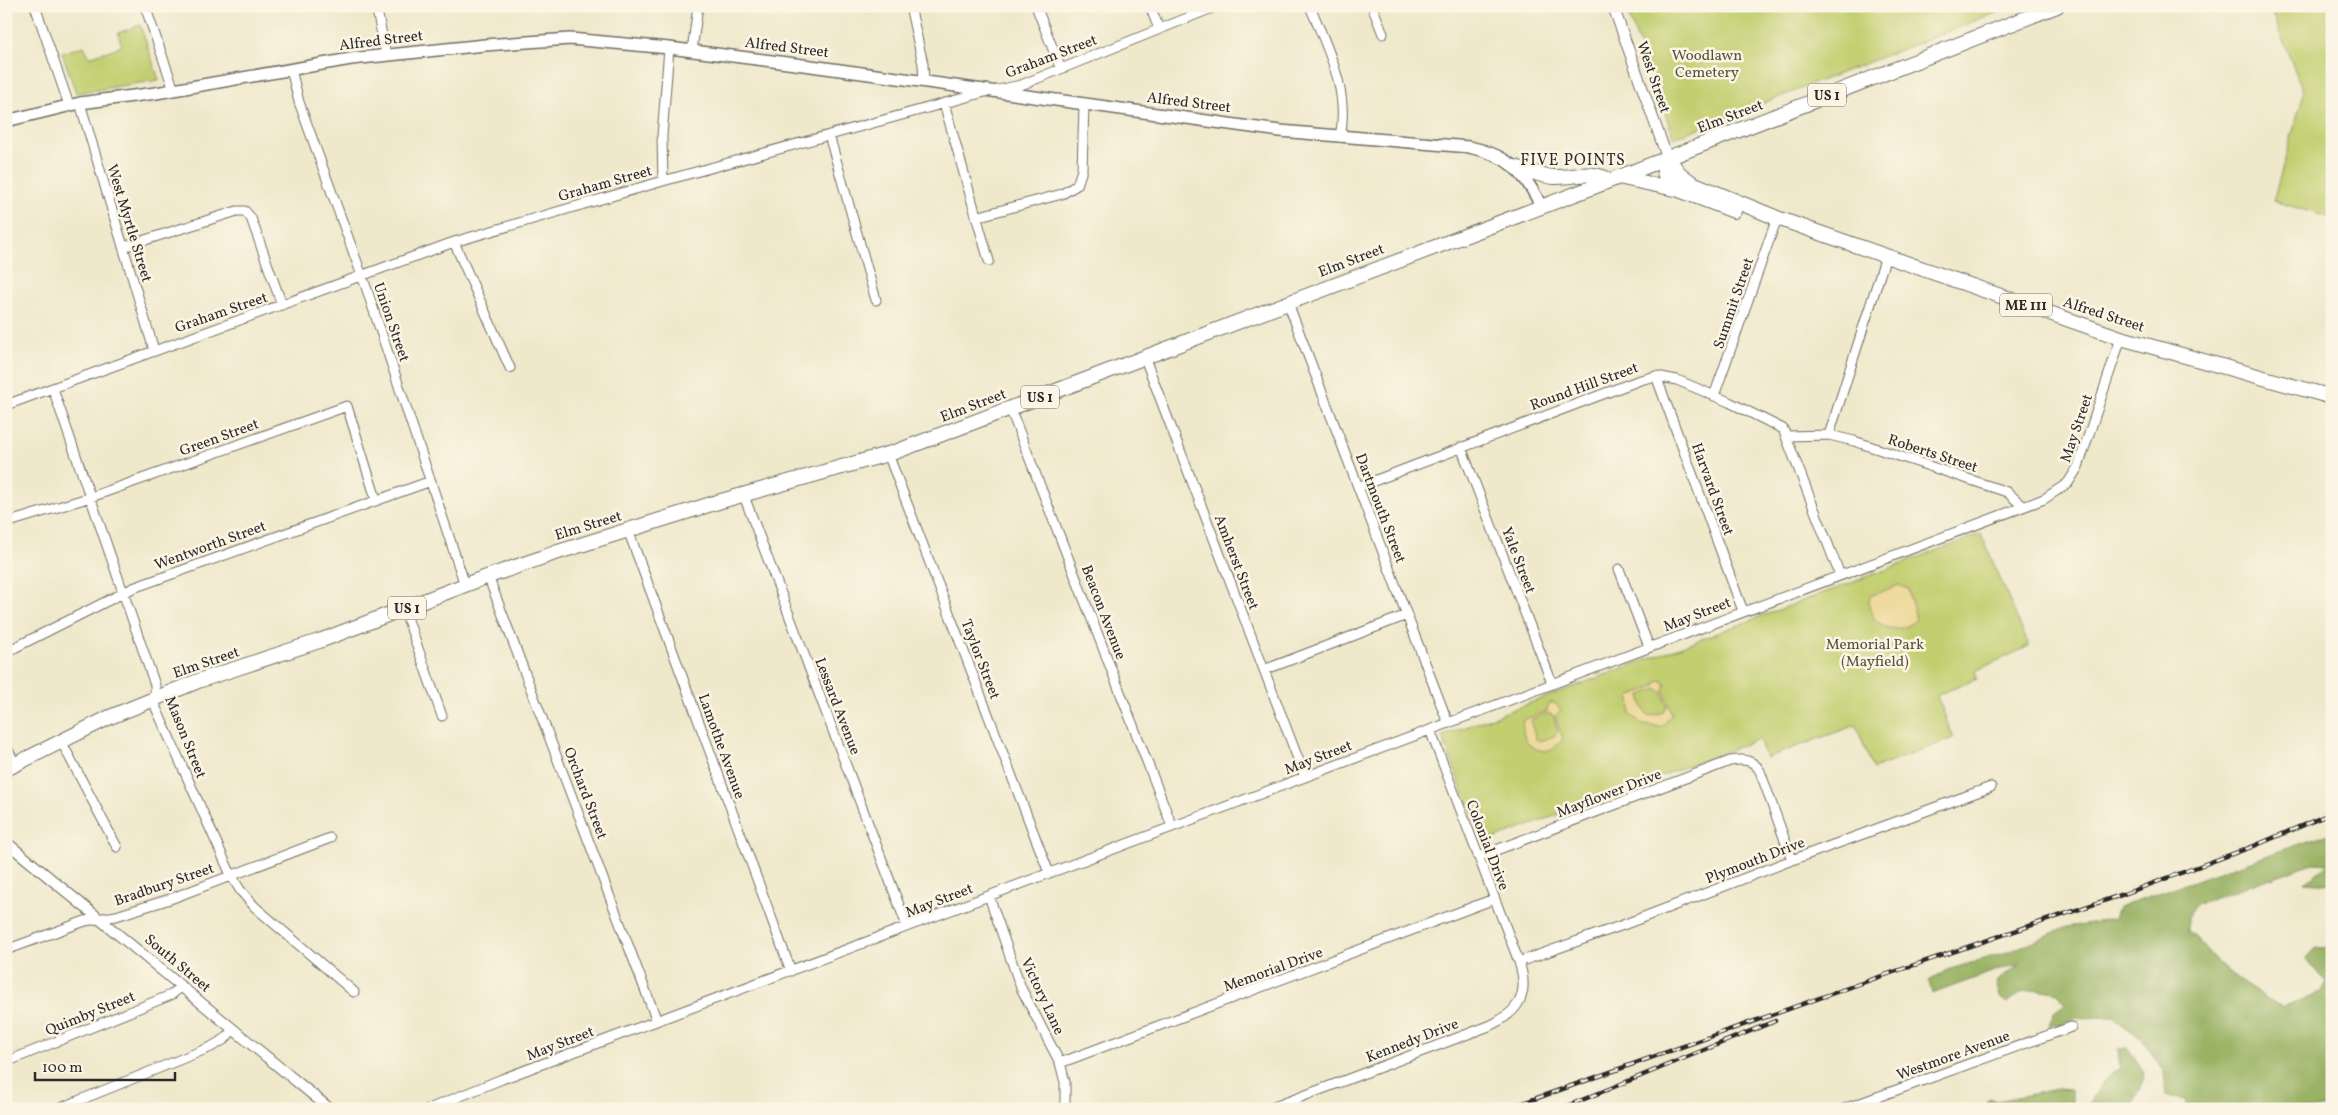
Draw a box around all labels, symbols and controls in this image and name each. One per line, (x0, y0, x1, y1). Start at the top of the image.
street label: Alfred Street (338, 26, 424, 57)
street label: Graham Street (1003, 30, 1100, 85)
street label: Alfred Street (744, 33, 830, 64)
street label: West Street (1630, 39, 1675, 116)
park label: Woodlawn Cemetery (1672, 46, 1742, 84)
road number: US 1 (1808, 84, 1846, 106)
street label: Alfred Street (1146, 88, 1232, 119)
street label: Elm Street (1695, 95, 1767, 140)
district label: FIVE POINTS (1520, 150, 1626, 172)
street label: Graham Street (556, 161, 655, 208)
street label: West Myrtle Street (101, 162, 157, 285)
street label: Elm Street (1316, 239, 1388, 284)
street label: Summit Street (1709, 255, 1760, 352)
street label: Union Street (367, 280, 414, 365)
street label: Graham Street (172, 288, 271, 339)
street label: Alfred Street (2060, 292, 2147, 338)
road number: ME 111 (2000, 294, 2052, 316)
street label: Round Hill Street (1527, 358, 1642, 417)
street label: Elm Street (938, 384, 1010, 429)
road number: US 1 (1021, 386, 1059, 408)
street label: May Street (2056, 392, 2099, 465)
street label: Green Street (177, 414, 262, 462)
street label: Roberts Street (1885, 430, 1980, 479)
street label: Harvard Street (1685, 440, 1738, 539)
street label: Dartmouth Street (1349, 451, 1410, 567)
street label: Elm Street (552, 506, 625, 547)
street label: Amherst Street (1208, 512, 1263, 613)
street label: Wentworth Street (152, 516, 269, 576)
street label: Yale Street (1495, 524, 1540, 597)
street label: Beacon Avenue (1075, 562, 1130, 663)
street label: May Street (1661, 593, 1734, 638)
road number: US 1 (388, 596, 426, 620)
street label: Taylor Street (955, 617, 1004, 703)
park label: Memorial Park (Mayfield) (1826, 635, 1924, 673)
street label: Elm Street (170, 642, 243, 685)
street label: Lessard Avenue (808, 655, 865, 758)
street label: Lamothe Avenue (692, 691, 749, 802)
street label: Mason Street (159, 693, 211, 782)
street label: May Street (1282, 736, 1355, 781)
street label: Orchard Street (557, 744, 612, 843)
street label: Mayflower Drive (1554, 765, 1665, 824)
street label: Colonial Drive (1460, 797, 1513, 894)
street label: Plymouth Drive (1703, 833, 1808, 890)
street label: Bradbury Street (112, 858, 217, 912)
street label: May Street (903, 879, 976, 924)
street label: South Street (139, 930, 215, 998)
street label: Memorial Drive (1221, 943, 1326, 998)
street label: Victory Lane (1015, 955, 1069, 1039)
street label: Quimby Street (42, 987, 139, 1042)
street label: Kennedy Drive (1363, 1014, 1462, 1069)
street label: May Street (524, 1022, 597, 1067)
street label: Westmore Avenue (1894, 1026, 2013, 1087)
scale bar (35, 1050, 175, 1082)
text: 100 m (42, 1058, 82, 1079)

